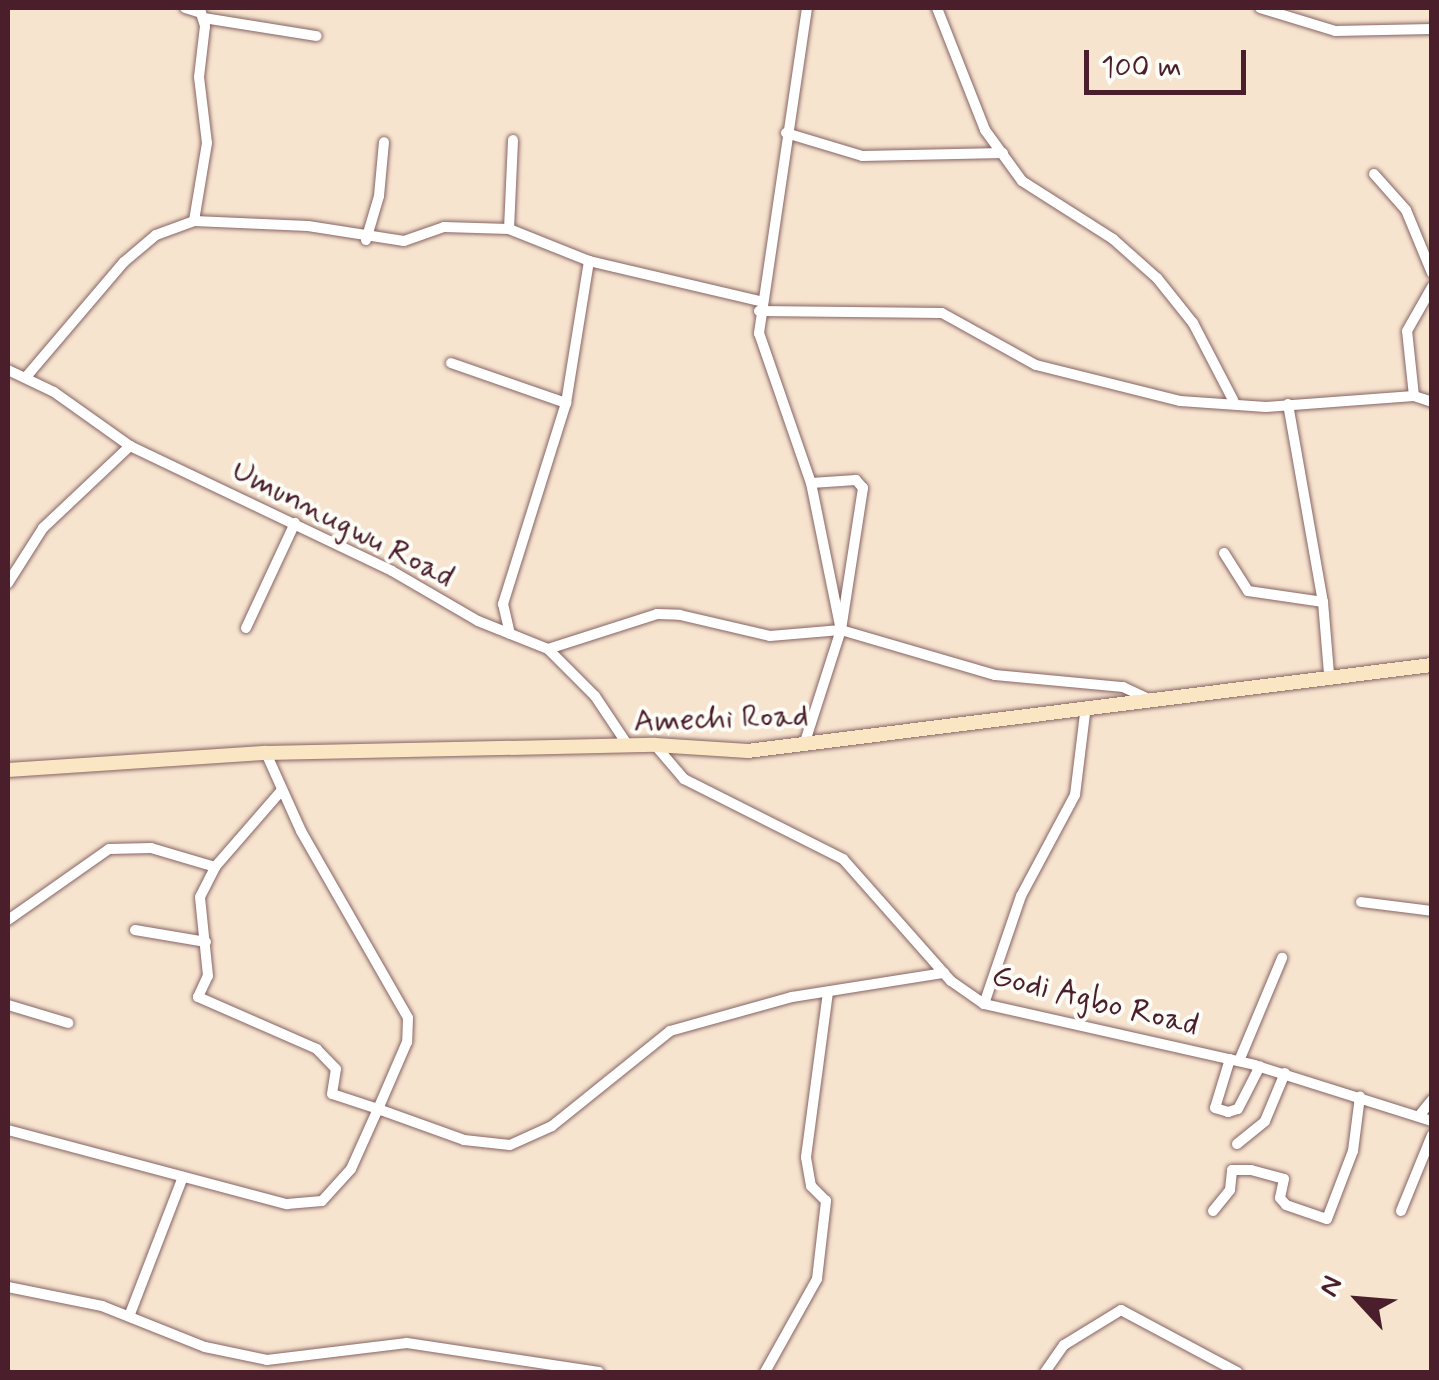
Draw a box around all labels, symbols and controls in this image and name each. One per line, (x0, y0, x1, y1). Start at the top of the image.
scale bar (1089, 30, 1252, 92)
text: 100 m (1101, 48, 1182, 87)
street label: Umunnugwu Road (228, 452, 458, 596)
street label: Amechi Road (634, 697, 808, 741)
street label: Godi Agbo Road (990, 957, 1200, 1045)
north arrow (1309, 1250, 1409, 1350)
text: N (1311, 1270, 1352, 1303)

